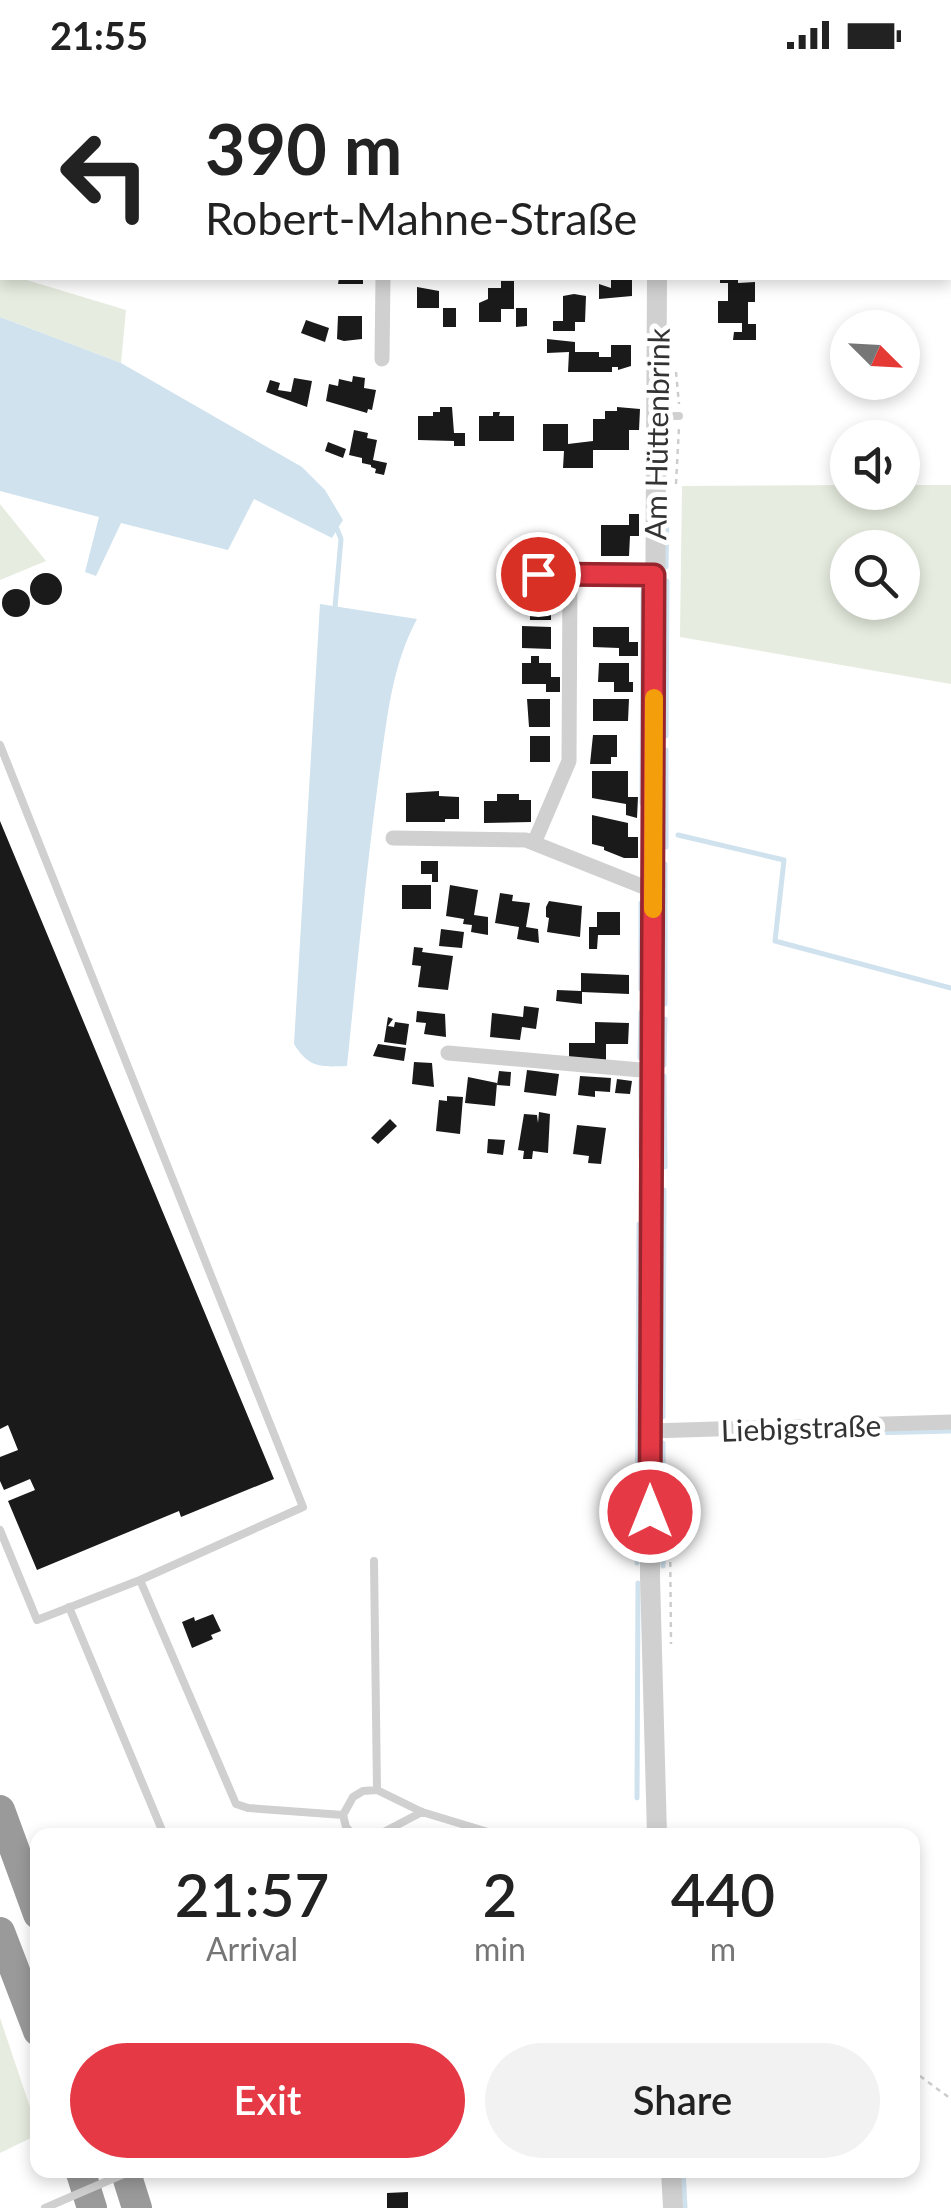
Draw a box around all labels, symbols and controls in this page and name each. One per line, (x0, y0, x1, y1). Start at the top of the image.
text: 21:55 (50, 12, 148, 58)
text: 390 m (205, 106, 402, 190)
icon: left (40, 110, 170, 240)
text: Robert-Mahne-Straße (205, 191, 637, 245)
north arrow (830, 310, 920, 400)
map controls (830, 310, 920, 620)
street label: Am Hüttenbrink (636, 327, 676, 540)
button: sound (830, 420, 920, 510)
button: search (830, 530, 920, 620)
pin (496, 532, 581, 617)
icon: arrive (511, 547, 566, 602)
street label: Liebigstraße (720, 1406, 882, 1448)
position arrow (598, 1460, 702, 1564)
text: 21:57 (175, 1858, 329, 1930)
text: 2 (483, 1858, 517, 1930)
text: 440 (671, 1858, 775, 1930)
text: Arrival (206, 1929, 298, 1968)
text: min (474, 1929, 526, 1968)
text: m (710, 1929, 736, 1968)
button: Exit (70, 2043, 465, 2158)
button: Share (485, 2043, 880, 2158)

